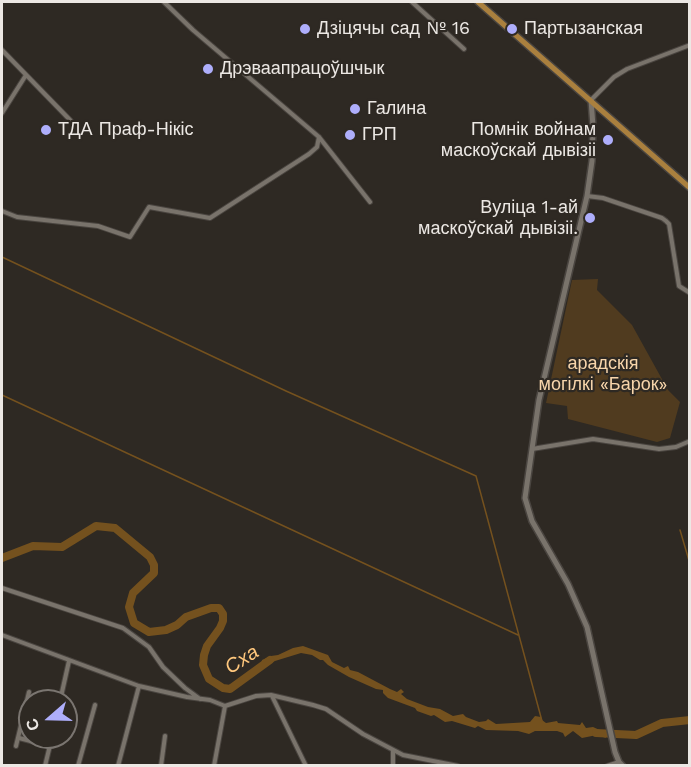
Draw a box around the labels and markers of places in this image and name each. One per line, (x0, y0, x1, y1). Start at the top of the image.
place label: Дзіцячы сад № 16 (317, 18, 470, 40)
place label: Партызанская (524, 18, 643, 40)
marker: Дзіцячы сад № 16 (298, 22, 312, 36)
marker: Партызанская (505, 22, 519, 36)
place label: Дрэваапрацоўшчык (220, 58, 384, 80)
marker: Дрэваапрацоўшчык (201, 62, 215, 76)
place label: Галина (367, 98, 426, 120)
marker: Галина (348, 102, 362, 116)
place label: ТДА Праф-Нікіс (58, 119, 194, 141)
place label: Помнік войнам маскоўскай дывізіі (441, 119, 596, 162)
marker: ТДА Праф-Нікіс (39, 123, 53, 137)
place label: ГРП (362, 124, 397, 146)
marker: ГРП (343, 128, 357, 142)
marker: Помнік войнам маскоўскай дывізіі (601, 133, 615, 147)
place label: Вуліца 1-ай маскоўскай дывізіі. (418, 197, 578, 240)
marker: Вуліца 1-ай маскоўскай дывізіі. (583, 211, 597, 225)

